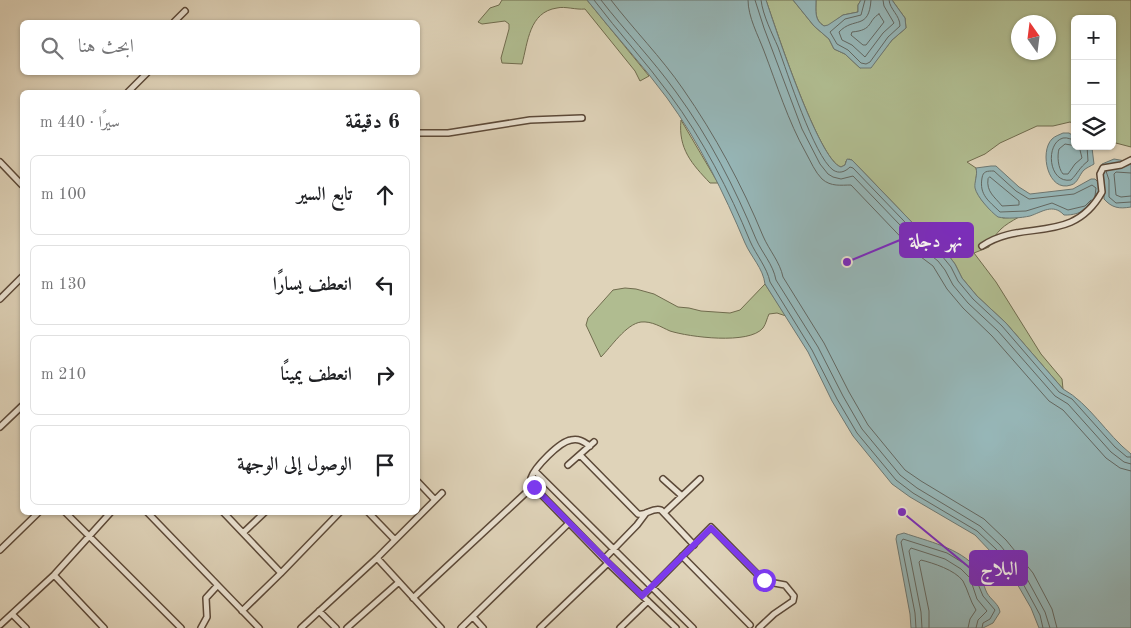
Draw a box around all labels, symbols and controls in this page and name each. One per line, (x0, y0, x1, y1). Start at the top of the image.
north arrow (1011, 15, 1056, 60)
map controls (1071, 15, 1116, 150)
button: + (1071, 15, 1116, 60)
search box (20, 20, 420, 75)
icon: search (38, 34, 66, 62)
text: ابحث هنا (78, 38, 134, 57)
button: − (1071, 60, 1116, 105)
button: layers (1071, 105, 1116, 150)
text: 6 دقيقة (345, 112, 400, 133)
text: سيرًا · 440 m (40, 115, 120, 131)
icon: ahead (371, 181, 399, 209)
text: تابع السير (297, 186, 352, 205)
text: 100 m (41, 187, 86, 203)
callout: نهر دجلة (900, 223, 973, 257)
text: نهر دجلة (908, 232, 963, 253)
icon: left (371, 271, 399, 299)
text: انعطف يسارًا (273, 276, 352, 295)
text: 130 m (41, 277, 86, 293)
icon: right (371, 361, 399, 389)
text: انعطف يمينًا (280, 366, 352, 385)
text: 210 m (41, 367, 86, 383)
icon: arrive (371, 451, 399, 479)
text: الوصول إلى الوجهة (237, 456, 352, 475)
route end (523, 476, 546, 499)
callout: البلاج (970, 551, 1027, 585)
text: البلاج (980, 560, 1018, 586)
route start (753, 569, 776, 592)

